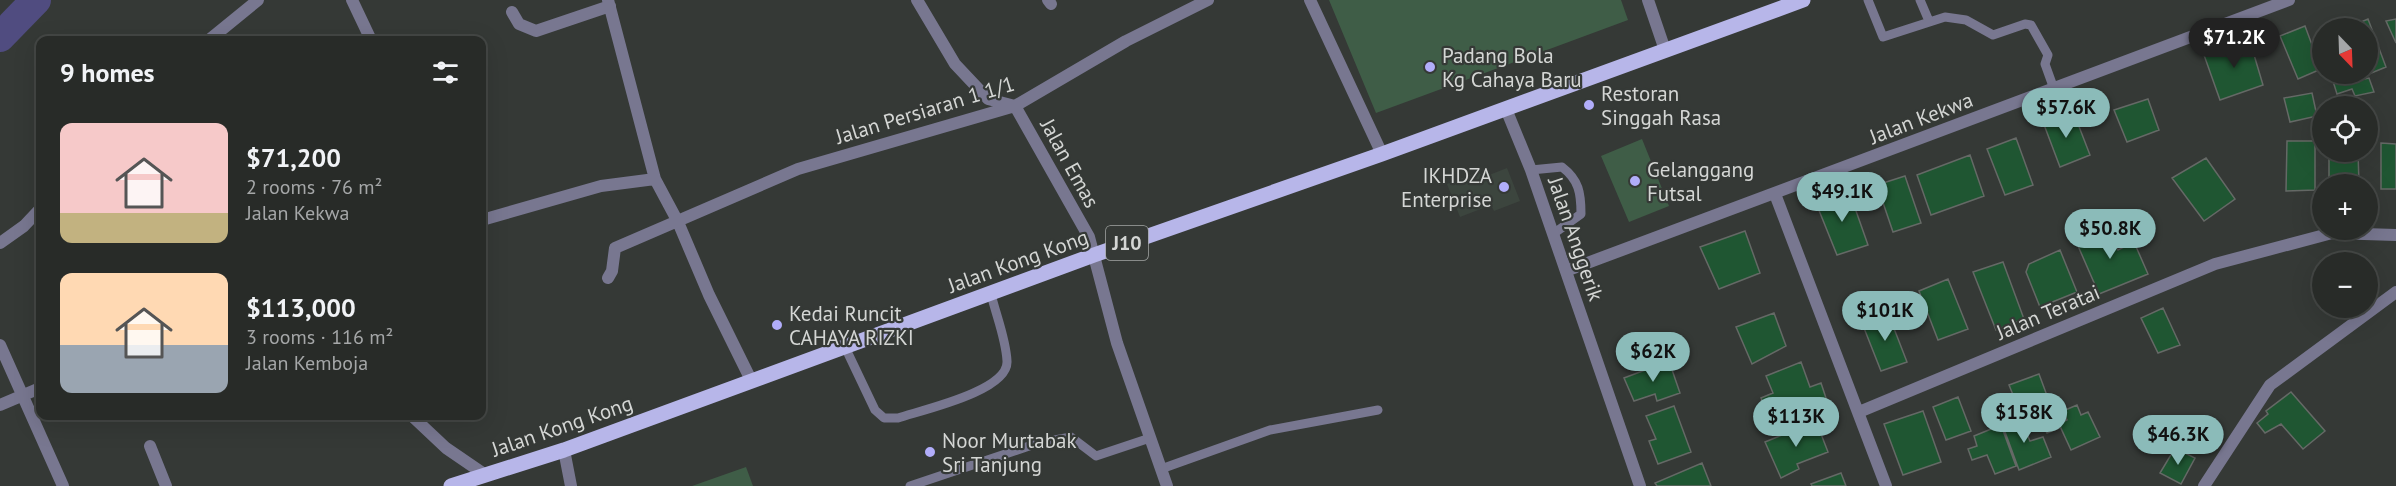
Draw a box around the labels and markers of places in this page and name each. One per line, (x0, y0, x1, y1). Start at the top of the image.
pin: $71.2K (2185, 18, 2283, 69)
place label: Padang Bola Kg Cahaya Baru (1442, 42, 1582, 93)
marker: Padang Bola Kg Cahaya Baru (1423, 60, 1437, 74)
place label: Restoran Singgah Rasa (1601, 80, 1721, 131)
pin: $57.6K (2017, 88, 2115, 139)
marker: Restoran Singgah Rasa (1582, 98, 1596, 112)
place label: Gelanggang Futsal (1647, 156, 1754, 207)
place label: IKHDZA Enterprise (1401, 162, 1493, 213)
pin: $49.1K (1793, 172, 1891, 223)
marker: Gelanggang Futsal (1628, 174, 1642, 188)
marker: IKHDZA Enterprise (1497, 180, 1511, 194)
pin: $50.8K (2061, 209, 2159, 260)
pin: $101K (1843, 291, 1927, 342)
place label: Kedai Runcit CAHAYA RIZKI (789, 300, 914, 351)
marker: Kedai Runcit CAHAYA RIZKI (770, 318, 784, 332)
pin: $62K (1617, 332, 1689, 383)
pin: $158K (1982, 393, 2066, 444)
pin: $113K (1754, 397, 1838, 448)
pin: $46.3K (2129, 415, 2227, 466)
place label: Noor Murtabak Sri Tanjung (942, 427, 1076, 478)
marker: Noor Murtabak Sri Tanjung (923, 445, 937, 459)

